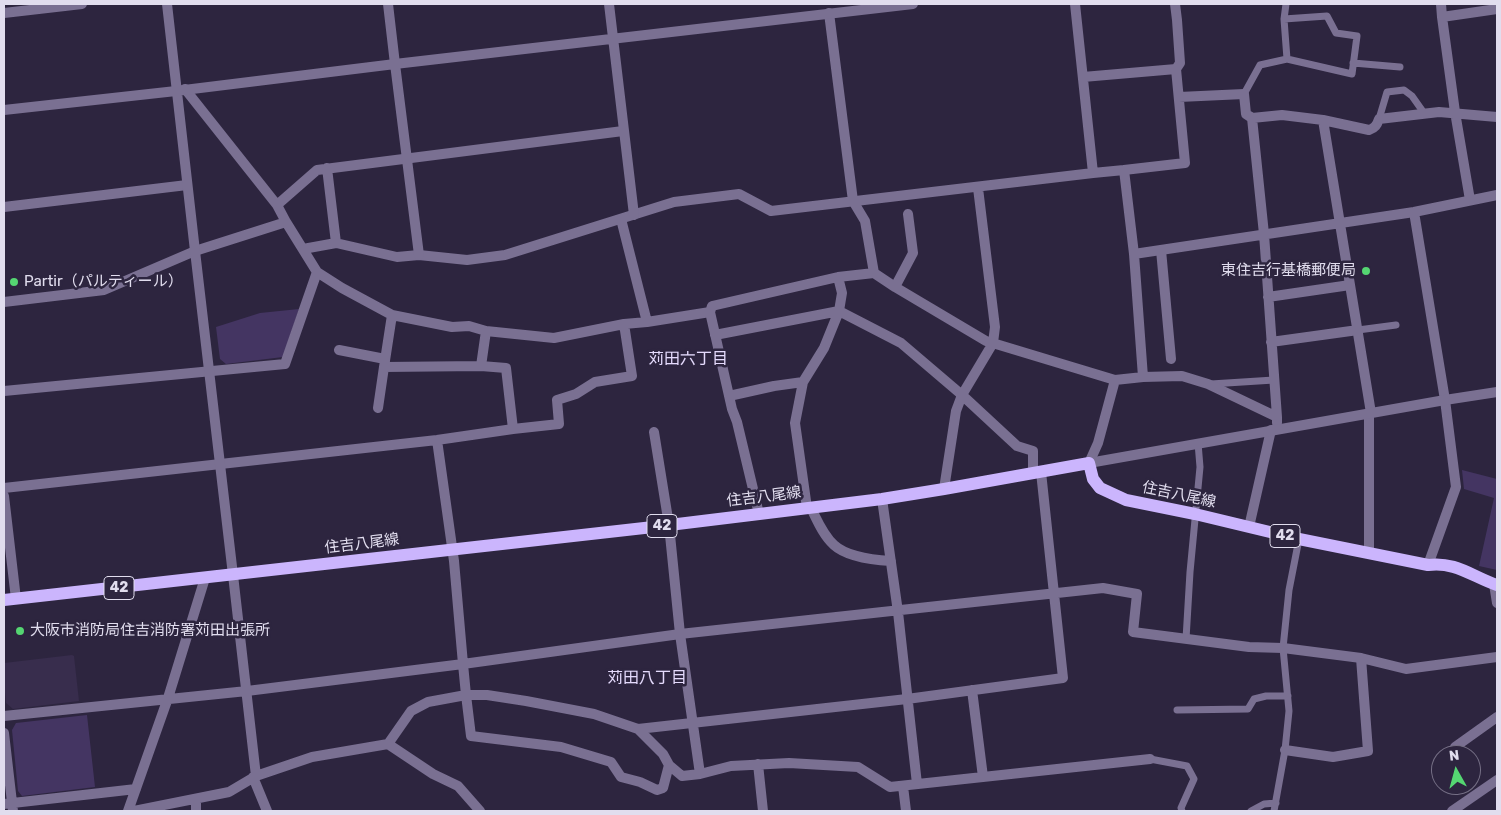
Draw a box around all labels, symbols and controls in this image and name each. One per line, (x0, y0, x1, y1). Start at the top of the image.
place label: 東住吉行基橋郵便局 (1221, 262, 1356, 280)
marker: 東住吉行基橋郵便局 (1360, 265, 1372, 277)
place label: Partir（パルティール） (24, 273, 183, 291)
marker: Partir（パルティール） (8, 276, 20, 288)
district label: 苅田六丁目 (648, 349, 728, 369)
street label: 住吉八尾線 (1140, 478, 1218, 512)
street label: 住吉八尾線 (726, 483, 802, 511)
road number: 42 (647, 514, 677, 538)
road number: 42 (1270, 524, 1300, 548)
street label: 住吉八尾線 (324, 530, 400, 558)
road number: 42 (104, 576, 134, 600)
place label: 大阪市消防局住吉消防署苅田出張所 (30, 622, 270, 640)
marker: 大阪市消防局住吉消防署苅田出張所 (14, 625, 26, 637)
district label: 苅田八丁目 (607, 668, 687, 688)
north arrow (1431, 745, 1481, 795)
text: N (1448, 747, 1460, 765)

